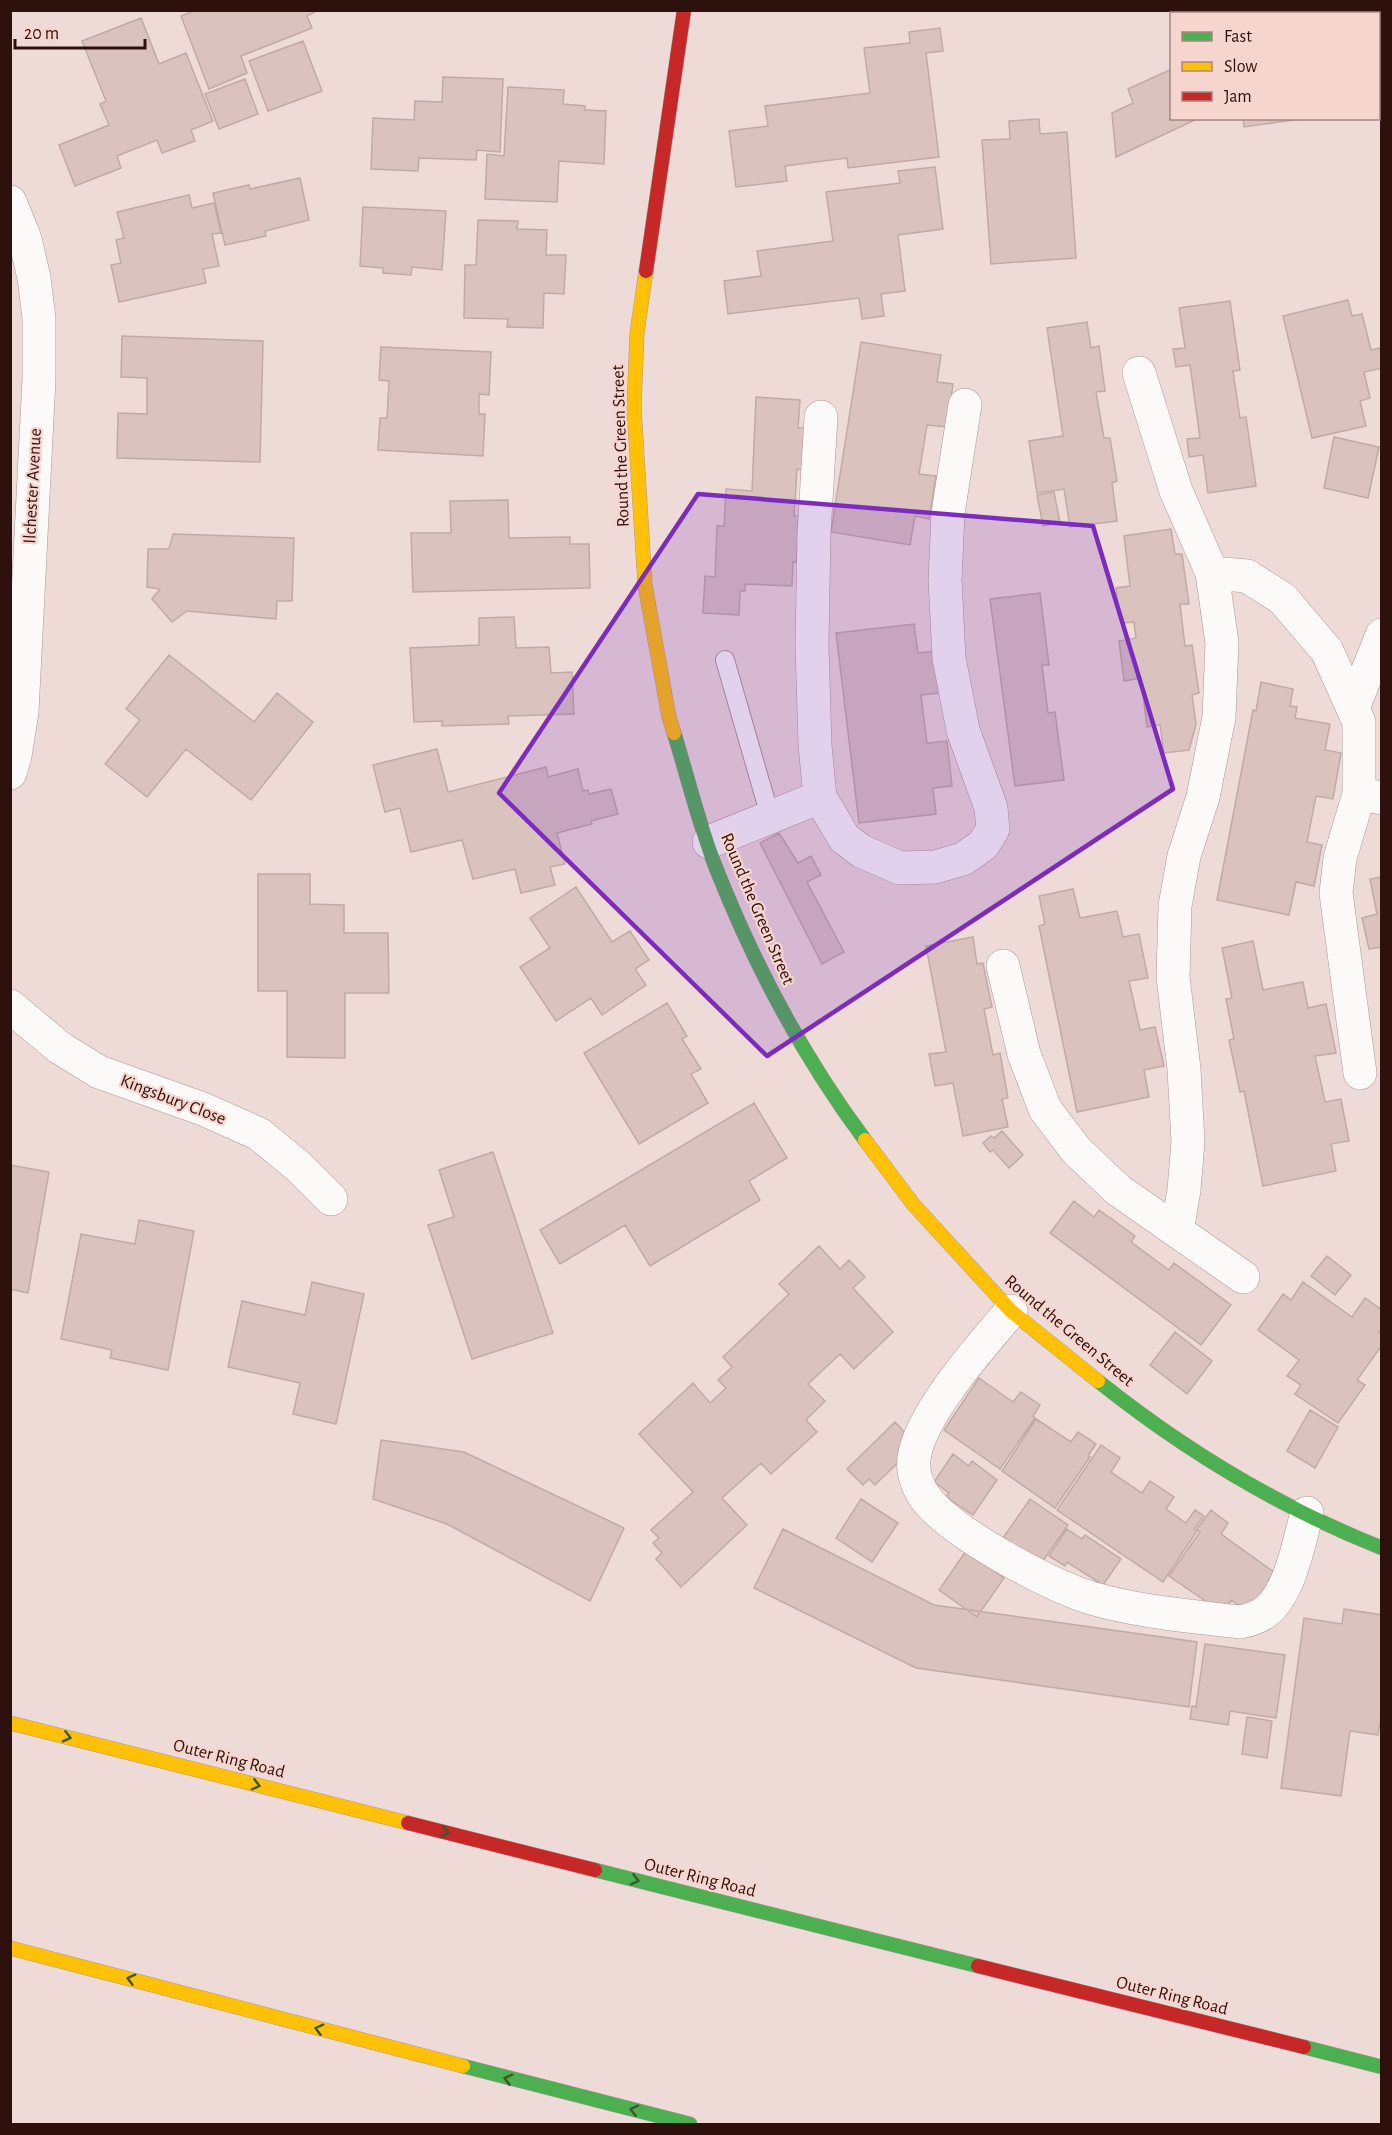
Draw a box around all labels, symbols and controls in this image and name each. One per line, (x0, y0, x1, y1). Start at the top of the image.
scale bar (15, 12, 146, 50)
legend (1170, 12, 1380, 120)
text: 20 m (24, 25, 59, 43)
text: Fast (1224, 28, 1252, 46)
text: Slow (1224, 58, 1257, 76)
text: Jam (1224, 88, 1252, 106)
street label: Round the Green Street (609, 364, 633, 528)
street label: Ilchester Avenue (21, 428, 45, 544)
street label: Round the Green Street (717, 831, 797, 988)
street label: Kingsbury Close (118, 1072, 228, 1128)
street label: Round the Green Street (1001, 1272, 1137, 1390)
one-way arrow (62, 1730, 72, 1743)
street label: Outer Ring Road (171, 1736, 287, 1782)
one-way arrow (251, 1777, 261, 1790)
one-way arrow (440, 1825, 450, 1838)
street label: Outer Ring Road (642, 1855, 758, 1901)
one-way arrow (629, 1872, 639, 1885)
street label: Outer Ring Road (1114, 1973, 1230, 2019)
one-way arrow (126, 1974, 136, 1987)
one-way arrow (315, 2024, 325, 2036)
one-way arrow (503, 2073, 513, 2086)
one-way arrow (629, 2105, 639, 2118)

